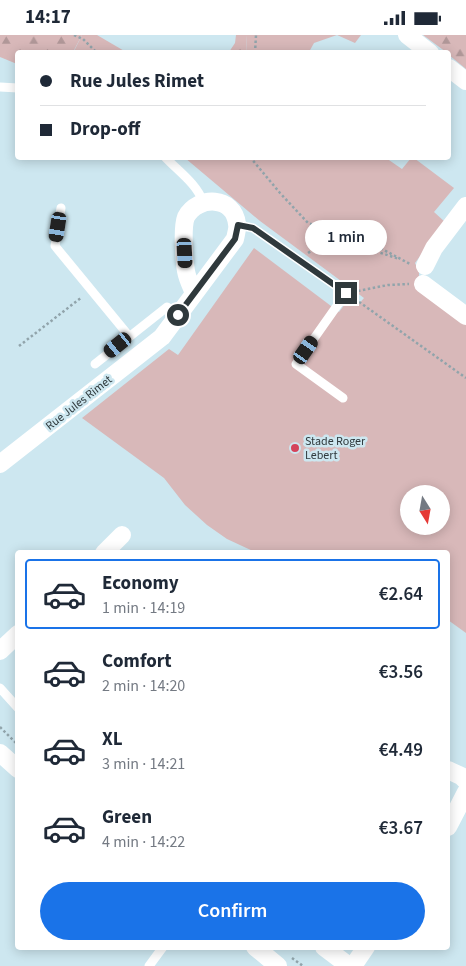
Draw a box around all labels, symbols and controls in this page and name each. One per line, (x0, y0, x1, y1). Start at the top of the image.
text: 14:17 (25, 4, 71, 31)
text: Rue Jules Rimet (70, 68, 204, 95)
text: Drop-off (70, 116, 140, 143)
car (48, 211, 67, 243)
callout: 1 min (305, 221, 387, 255)
text: 1 min (327, 226, 365, 248)
car (176, 238, 193, 268)
route end (335, 282, 357, 304)
route start (167, 304, 189, 326)
car (101, 330, 134, 360)
car (291, 333, 320, 367)
street label: Rue Jules Rimet (42, 372, 116, 434)
place label: Stade Roger Lebert (305, 433, 366, 464)
marker: Stade Roger Lebert (289, 442, 301, 454)
north arrow (400, 485, 450, 535)
map controls (400, 485, 450, 535)
text: Economy (102, 570, 179, 597)
icon: car (42, 572, 87, 617)
text: €2.64 (379, 581, 423, 608)
text: 1 min · 14:19 (102, 597, 185, 619)
text: Comfort (102, 648, 172, 675)
icon: car (42, 650, 87, 695)
text: €3.56 (379, 659, 423, 686)
text: 2 min · 14:20 (102, 675, 185, 697)
text: XL (102, 726, 123, 753)
icon: car (42, 728, 87, 773)
text: €4.49 (379, 737, 423, 764)
text: 3 min · 14:21 (102, 753, 185, 775)
text: Green (102, 804, 152, 831)
icon: car (42, 806, 87, 851)
text: €3.67 (379, 815, 423, 842)
text: 4 min · 14:22 (102, 831, 185, 853)
button: Confirm (40, 882, 425, 940)

